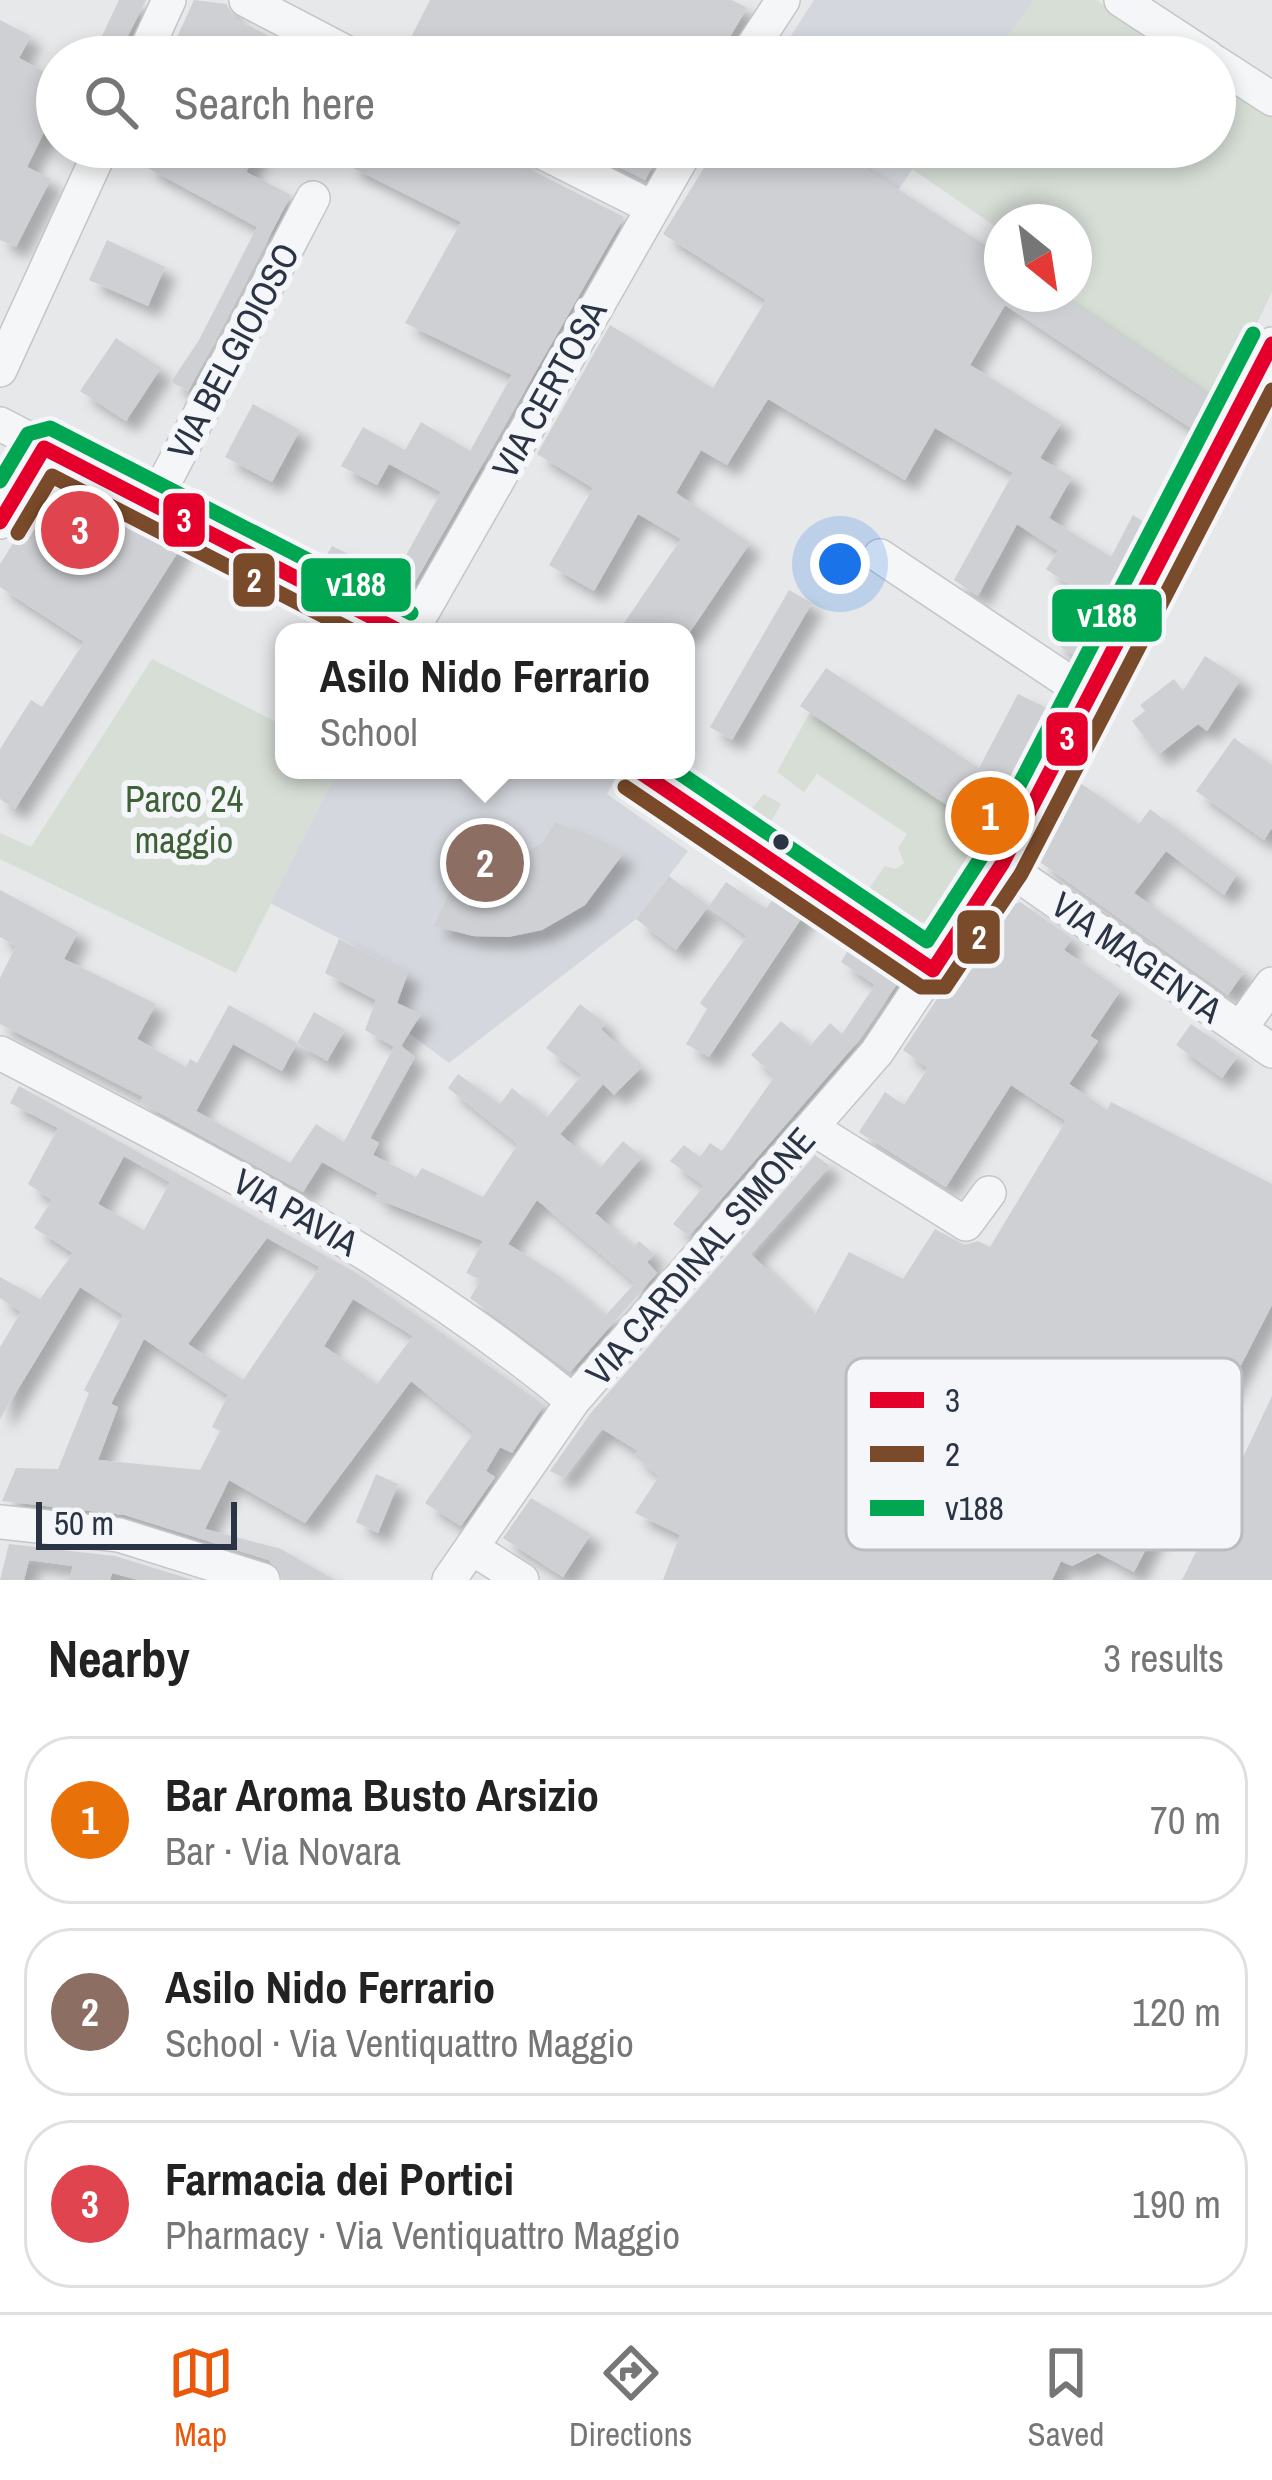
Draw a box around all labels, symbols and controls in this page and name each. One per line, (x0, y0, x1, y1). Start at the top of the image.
search box (36, 36, 1236, 168)
icon: search (78, 69, 144, 135)
text: Search here (174, 72, 375, 133)
north arrow (984, 204, 1092, 312)
street label: VIA BELGIOIOSO (156, 235, 310, 467)
street label: VIA CERTOSA (481, 291, 618, 486)
pin: 3 (41, 485, 119, 575)
line badge: 3 (161, 491, 207, 549)
text: 3 (176, 498, 192, 542)
your location (810, 534, 870, 594)
line badge: 2 (231, 551, 277, 609)
line badge: v188 (299, 556, 413, 614)
text: 2 (246, 558, 262, 602)
text: v188 (326, 562, 386, 606)
line badge: v188 (1050, 587, 1164, 644)
text: v188 (1077, 593, 1137, 637)
popup (275, 623, 695, 779)
text: Asilo Nido Ferrario (320, 645, 650, 706)
text: School (320, 706, 418, 758)
line badge: 3 (1044, 710, 1090, 768)
text: 3 (1059, 716, 1075, 760)
pin: 1 (951, 771, 1029, 861)
park label: Parco 24 maggio (125, 775, 243, 864)
pin: 2 (446, 818, 524, 908)
unlabelled marker (770, 831, 792, 853)
street label: VIA MAGENTA (1042, 881, 1232, 1034)
line badge: 2 (955, 908, 1002, 966)
text: 2 (971, 915, 987, 959)
street label: VIA CARDINAL SIMONE (575, 1117, 825, 1395)
street label: VIA PAVIA (225, 1157, 368, 1267)
legend (846, 1358, 1242, 1550)
text: 3 (945, 1378, 960, 1422)
text: 2 (945, 1432, 960, 1476)
text: v188 (945, 1486, 1004, 1530)
scale bar (36, 1496, 237, 1549)
text: 50 m (54, 1501, 114, 1545)
text: Nearby (48, 1624, 190, 1693)
text: 3 results (1103, 1632, 1224, 1684)
text: Bar Aroma Busto Arsizio (165, 1764, 599, 1825)
text: 1 (81, 1794, 99, 1846)
text: 70 m (1150, 1794, 1221, 1846)
text: Bar · Via Novara (165, 1825, 401, 1877)
text: Asilo Nido Ferrario (165, 1956, 495, 2017)
text: 2 (81, 1986, 99, 2038)
text: 120 m (1132, 1986, 1221, 2038)
text: School · Via Ventiquattro Maggio (165, 2017, 634, 2069)
text: Farmacia dei Portici (165, 2148, 514, 2209)
text: 3 (81, 2178, 99, 2230)
text: 190 m (1132, 2178, 1221, 2230)
text: Pharmacy · Via Ventiquattro Maggio (165, 2209, 680, 2261)
tab: Map (168, 2340, 234, 2456)
tab: Directions (569, 2340, 692, 2456)
tab: Saved (1028, 2340, 1104, 2456)

